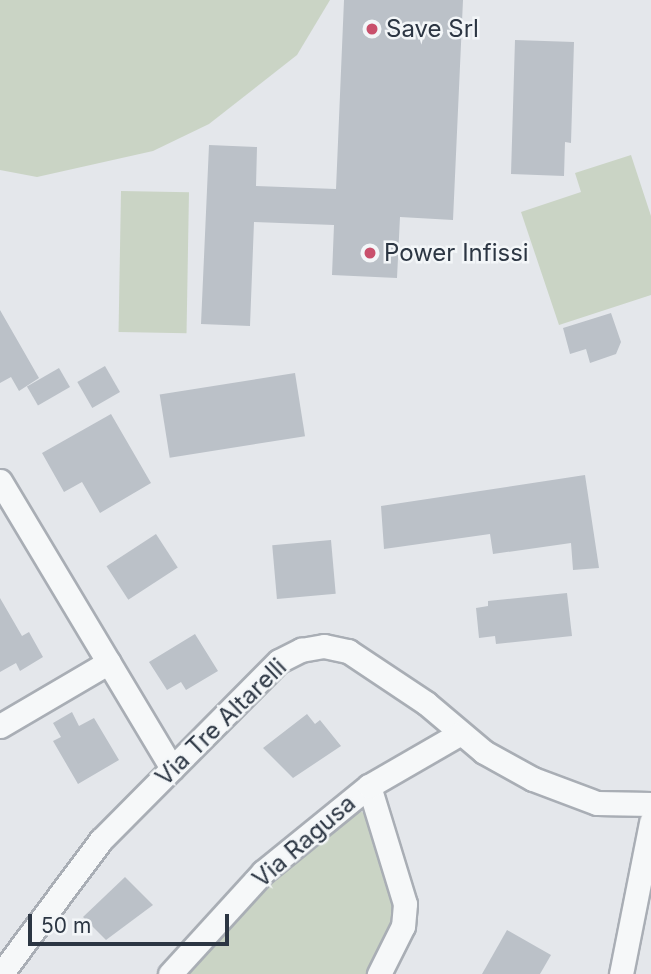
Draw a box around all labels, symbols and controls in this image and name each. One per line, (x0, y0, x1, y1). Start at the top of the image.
place label: Save Srl (386, 15, 479, 43)
marker: Save Srl (364, 21, 380, 37)
place label: Power Infissi (384, 239, 529, 267)
marker: Power Infissi (362, 245, 378, 261)
street label: Via Tre Altarelli (150, 652, 292, 792)
street label: Via Ragusa (247, 789, 361, 893)
scale bar (32, 900, 233, 944)
text: 50 m (41, 913, 91, 938)

